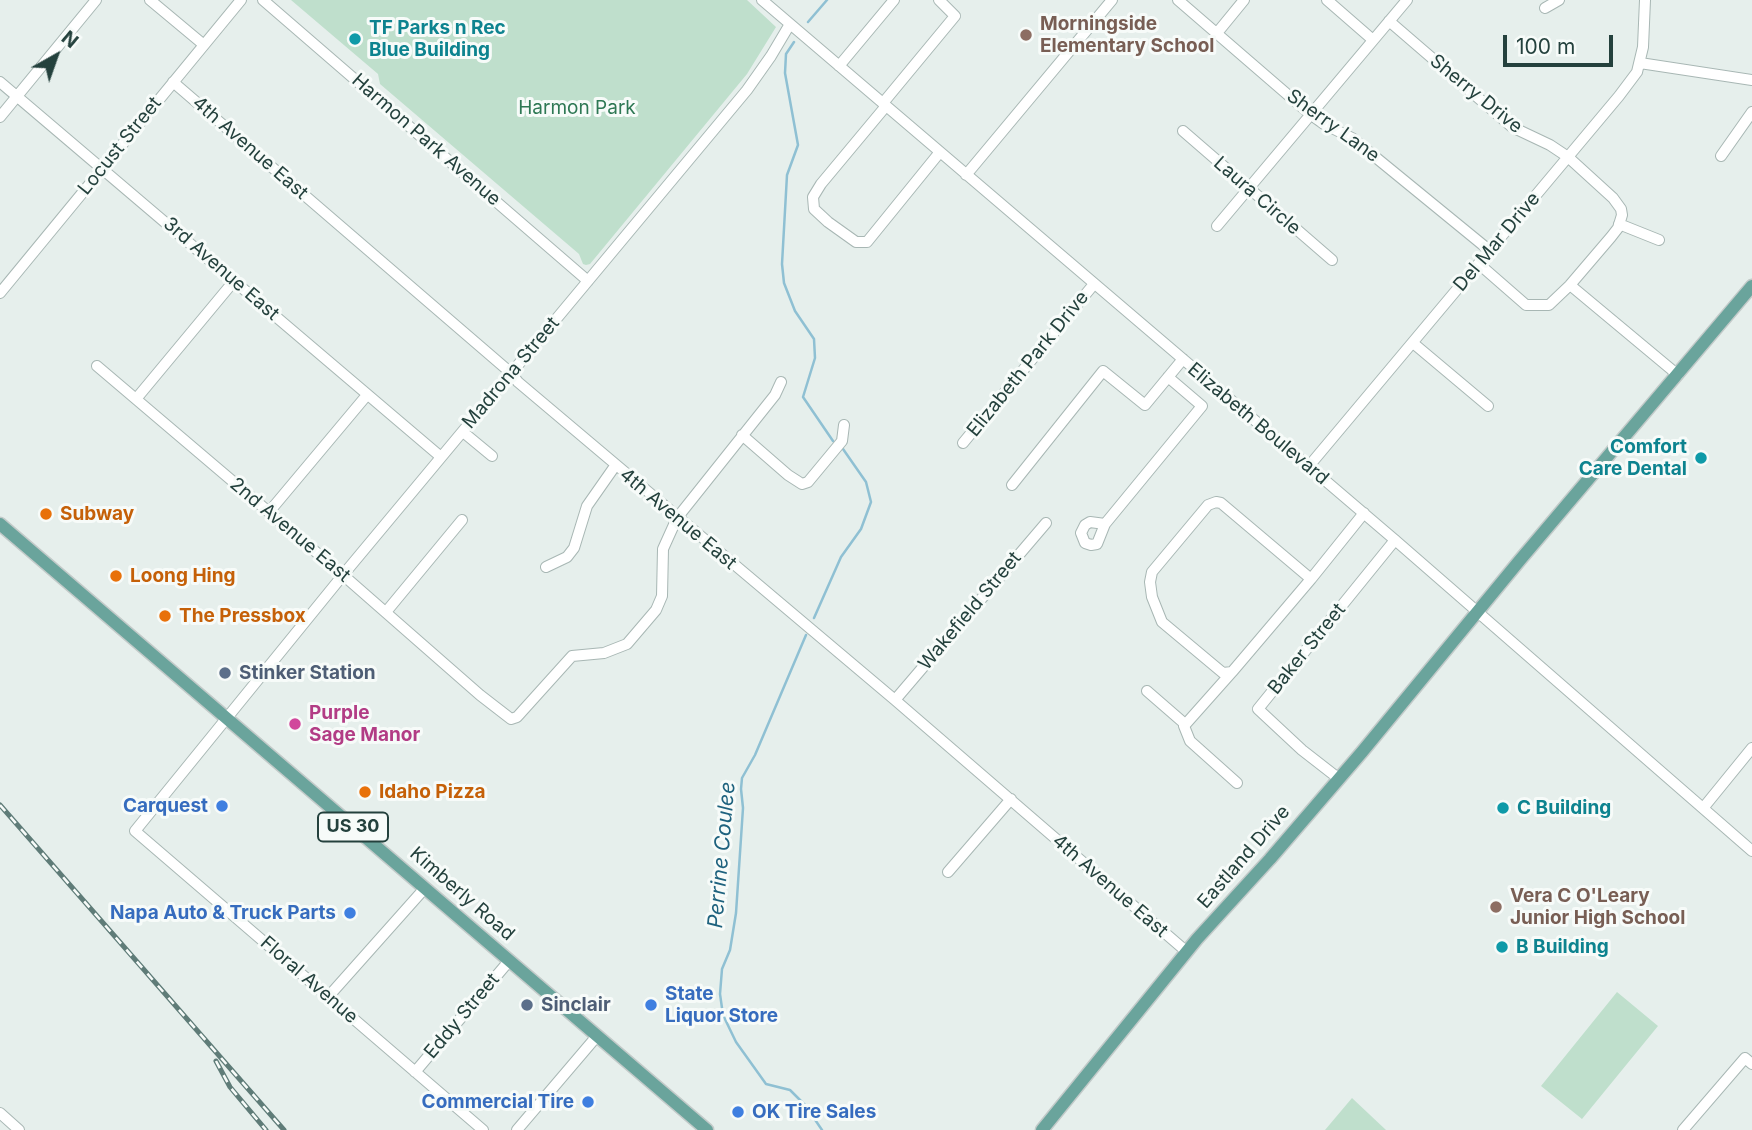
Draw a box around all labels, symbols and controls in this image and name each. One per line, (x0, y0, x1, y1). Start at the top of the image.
place label: Morningside Elementary School (1040, 13, 1214, 57)
place label: TF Parks n Rec Blue Building (369, 17, 506, 61)
north arrow (21, 21, 91, 91)
scale bar (1507, 21, 1617, 65)
text: N (57, 26, 83, 53)
marker: Morningside Elementary School (1018, 27, 1034, 43)
marker: TF Parks n Rec Blue Building (347, 31, 363, 47)
text: 100 m (1516, 34, 1575, 59)
street label: Sherry Drive (1425, 50, 1527, 138)
street label: Harmon Park Avenue (347, 69, 505, 211)
street label: Sherry Lane (1282, 85, 1384, 167)
street label: Locust Street (74, 92, 166, 200)
street label: 4th Avenue East (188, 92, 312, 204)
park label: Harmon Park (518, 97, 636, 119)
street label: Laura Circle (1209, 152, 1305, 240)
street label: Del Mar Drive (1449, 188, 1545, 296)
street label: 3rd Avenue East (158, 213, 284, 325)
street label: Elizabeth Park Drive (962, 287, 1094, 441)
street label: Madrona Street (458, 313, 564, 433)
street label: Elizabeth Boulevard (1183, 358, 1333, 490)
place label: Comfort Care Dental (1579, 436, 1687, 480)
marker: Comfort Care Dental (1693, 450, 1709, 466)
street label: 4th Avenue East (615, 464, 741, 574)
street label: 2nd Avenue East (225, 473, 355, 587)
place label: Subway (60, 503, 134, 525)
marker: Subway (38, 506, 54, 522)
street label: Wakefield Street (914, 547, 1026, 675)
place label: Loong Hing (130, 565, 236, 587)
marker: Loong Hing (108, 568, 124, 584)
street label: Baker Street (1263, 599, 1351, 699)
place label: The Pressbox (179, 605, 306, 627)
marker: The Pressbox (157, 608, 173, 624)
place label: Stinker Station (239, 662, 376, 684)
marker: Stinker Station (217, 665, 233, 681)
place label: Purple Sage Manor (309, 702, 420, 746)
marker: Purple Sage Manor (287, 716, 303, 732)
place label: Idaho Pizza (379, 781, 486, 803)
water label: Perrine Coulee (703, 781, 741, 929)
marker: Idaho Pizza (357, 784, 373, 800)
place label: Carquest (123, 795, 208, 817)
place label: C Building (1517, 797, 1611, 819)
marker: Carquest (214, 798, 230, 814)
marker: C Building (1495, 800, 1511, 816)
street label: Eastland Drive (1193, 801, 1295, 913)
road number: US 30 (318, 812, 388, 842)
street label: 4th Avenue East (1048, 830, 1172, 942)
street label: Kimberly Road (405, 842, 519, 946)
place label: Vera C O'Leary Junior High School (1510, 885, 1685, 929)
marker: Vera C O'Leary Junior High School (1488, 899, 1504, 915)
place label: Napa Auto & Truck Parts (110, 902, 336, 924)
marker: Napa Auto & Truck Parts (342, 905, 358, 921)
street label: Floral Avenue (256, 931, 362, 1029)
place label: B Building (1516, 936, 1609, 958)
marker: B Building (1494, 939, 1510, 955)
street label: Eddy Street (420, 969, 504, 1063)
place label: State Liquor Store (665, 983, 778, 1027)
place label: Sinclair (541, 994, 611, 1016)
marker: Sinclair (519, 997, 535, 1013)
marker: State Liquor Store (643, 997, 659, 1013)
place label: Commercial Tire (422, 1091, 574, 1113)
marker: Commercial Tire (580, 1094, 596, 1110)
place label: OK Tire Sales (752, 1101, 876, 1123)
marker: OK Tire Sales (730, 1104, 746, 1120)

